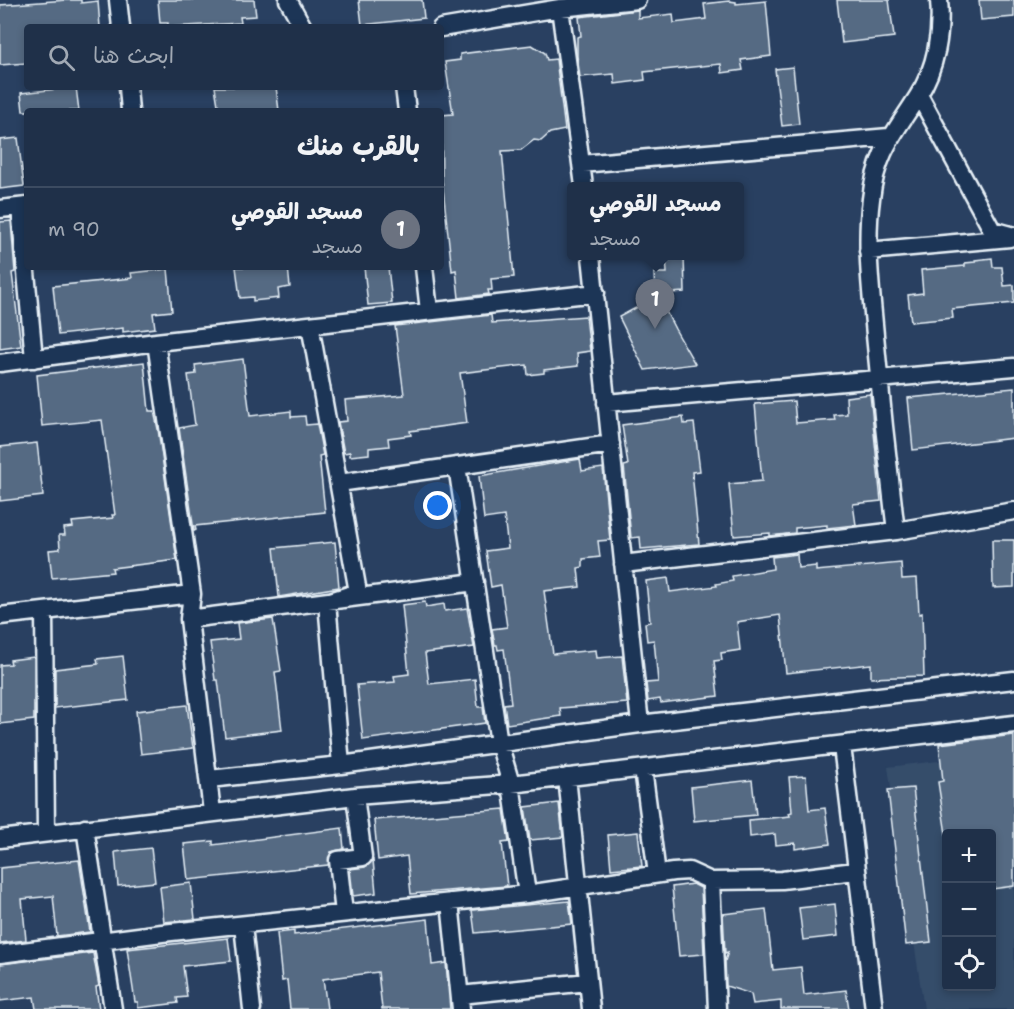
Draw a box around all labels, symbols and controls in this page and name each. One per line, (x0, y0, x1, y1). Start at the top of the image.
search box (24, 24, 444, 90)
icon: search (45, 41, 78, 74)
text: ابحث هنا (93, 41, 174, 70)
text: بالقرب منك (297, 128, 420, 163)
popup (567, 182, 744, 260)
text: مسجد القوصي (590, 189, 721, 218)
text: مسجد القوصي (231, 197, 363, 226)
text: 90 m (48, 216, 100, 242)
text: 1 (396, 216, 405, 242)
text: مسجد (590, 225, 641, 251)
text: مسجد (312, 233, 363, 259)
pin: 1 (636, 280, 674, 329)
your location (423, 491, 452, 520)
map controls (942, 829, 996, 991)
button: + (942, 829, 996, 883)
button: − (942, 883, 996, 937)
button: locate (942, 937, 996, 991)

